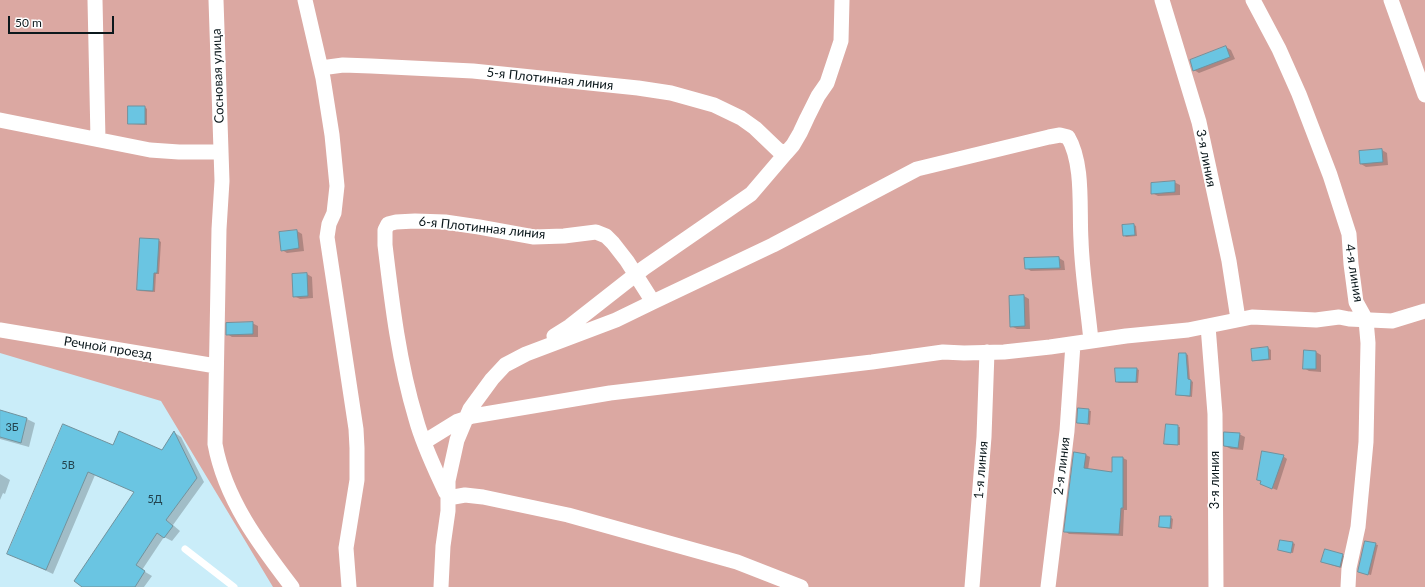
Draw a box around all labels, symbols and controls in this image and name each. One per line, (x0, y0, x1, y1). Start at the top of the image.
scale bar (10, 8, 116, 34)
text: 50 m (15, 15, 42, 30)
street label: Сосновая улица (209, 28, 227, 124)
street label: 5-я Плотинная линия (486, 65, 614, 93)
street label: 3-я линия (1193, 128, 1219, 188)
street label: 6-я Плотинная линия (418, 214, 546, 242)
street label: 4-я линия (1342, 243, 1366, 303)
street label: Речной проезд (63, 333, 153, 363)
house number: 3Б (5, 420, 19, 434)
street label: 2-я линия (1051, 436, 1073, 496)
street label: 1-я линия (971, 440, 991, 500)
street label: 3-я линия (1207, 451, 1223, 509)
house number: 5В (61, 458, 75, 472)
house number: 5Д (147, 492, 163, 506)

